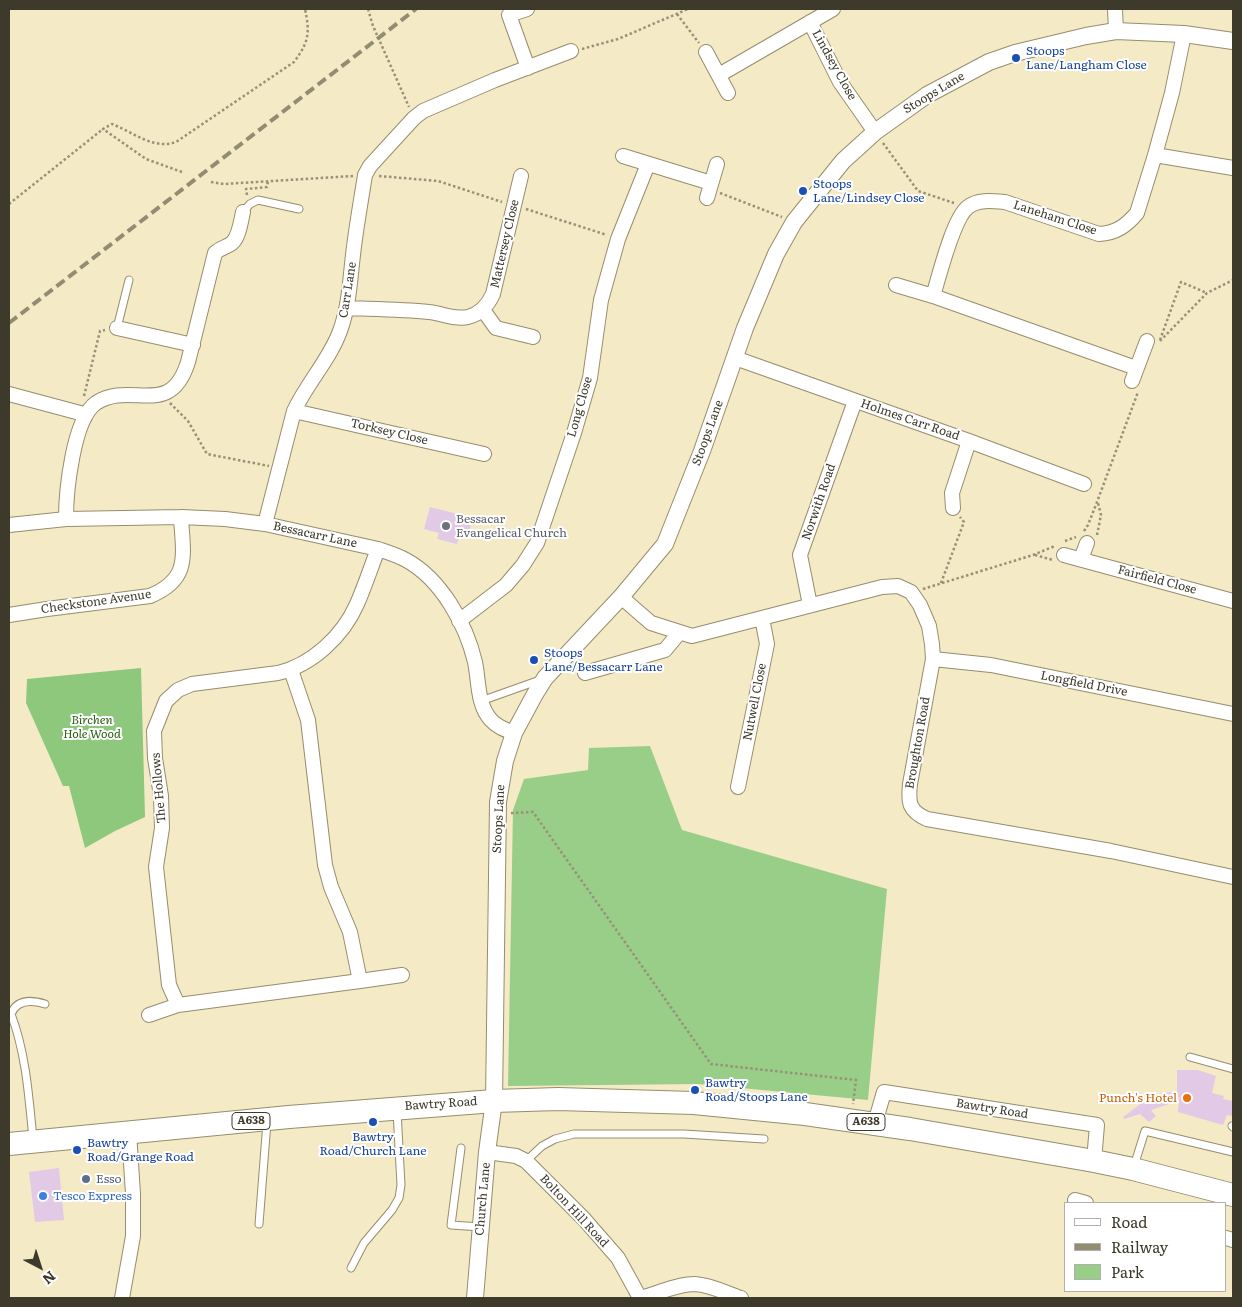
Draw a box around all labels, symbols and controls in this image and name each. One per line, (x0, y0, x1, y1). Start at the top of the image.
street label: Lindsey Close (809, 27, 859, 103)
place label: Stoops Lane/Langham Close (1026, 44, 1147, 72)
marker: Stoops Lane/Langham Close (1010, 52, 1022, 64)
street label: Stoops Lane (901, 69, 967, 117)
place label: Stoops Lane/Lindsey Close (813, 177, 925, 205)
marker: Stoops Lane/Lindsey Close (797, 185, 809, 197)
street label: Mattersey Close (488, 198, 522, 290)
street label: Laneham Close (1011, 198, 1099, 238)
street label: Carr Lane (336, 261, 360, 319)
street label: Long Close (564, 375, 596, 439)
street label: Holmes Carr Road (859, 396, 961, 444)
street label: Stoops Lane (689, 398, 727, 468)
street label: Torksey Close (349, 416, 429, 448)
street label: Norwith Road (799, 462, 839, 542)
place label: Bessacar Evangelical Church (456, 512, 567, 540)
street label: Bessacarr Lane (272, 519, 358, 551)
marker: Bessacar Evangelical Church (440, 520, 452, 532)
street label: Fairfield Close (1116, 563, 1198, 597)
street label: Checkstone Avenue (40, 587, 152, 617)
place label: Stoops Lane/Bessacarr Lane (544, 646, 663, 674)
marker: Stoops Lane/Bessacarr Lane (528, 654, 540, 666)
street label: Nutwell Close (740, 662, 770, 742)
street label: Longfield Drive (1039, 669, 1129, 699)
street label: Broughton Road (903, 696, 933, 790)
park label: Birchen Hole Wood (63, 713, 121, 741)
street label: The Hollows (149, 752, 169, 824)
street label: Stoops Lane (490, 784, 508, 854)
place label: Bawtry Road/Stoops Lane (705, 1076, 808, 1104)
marker: Bawtry Road/Stoops Lane (689, 1084, 701, 1096)
place label: Punch's Hotel (1099, 1091, 1177, 1105)
marker: Punch's Hotel (1181, 1092, 1193, 1104)
street label: Bawtry Road (404, 1094, 478, 1114)
street label: Bawtry Road (955, 1096, 1029, 1122)
road number: A638 (232, 1112, 270, 1130)
road number: A638 (847, 1114, 885, 1130)
marker: Bawtry Road/Church Lane (367, 1116, 379, 1128)
place label: Bawtry Road/Church Lane (319, 1130, 427, 1158)
place label: Bawtry Road/Grange Road (87, 1136, 194, 1164)
marker: Bawtry Road/Grange Road (71, 1144, 83, 1156)
street label: Church Lane (473, 1162, 493, 1236)
place label: Esso (96, 1172, 122, 1186)
street label: Bolton Hill Road (537, 1172, 611, 1250)
marker: Esso (80, 1173, 92, 1185)
place label: Tesco Express (53, 1189, 132, 1203)
marker: Tesco Express (37, 1190, 49, 1202)
legend (1064, 1202, 1227, 1292)
text: Road (1111, 1210, 1147, 1233)
text: Railway (1111, 1235, 1168, 1258)
north arrow (15, 1242, 65, 1292)
text: Park (1111, 1260, 1144, 1283)
text: N (39, 1267, 61, 1290)

